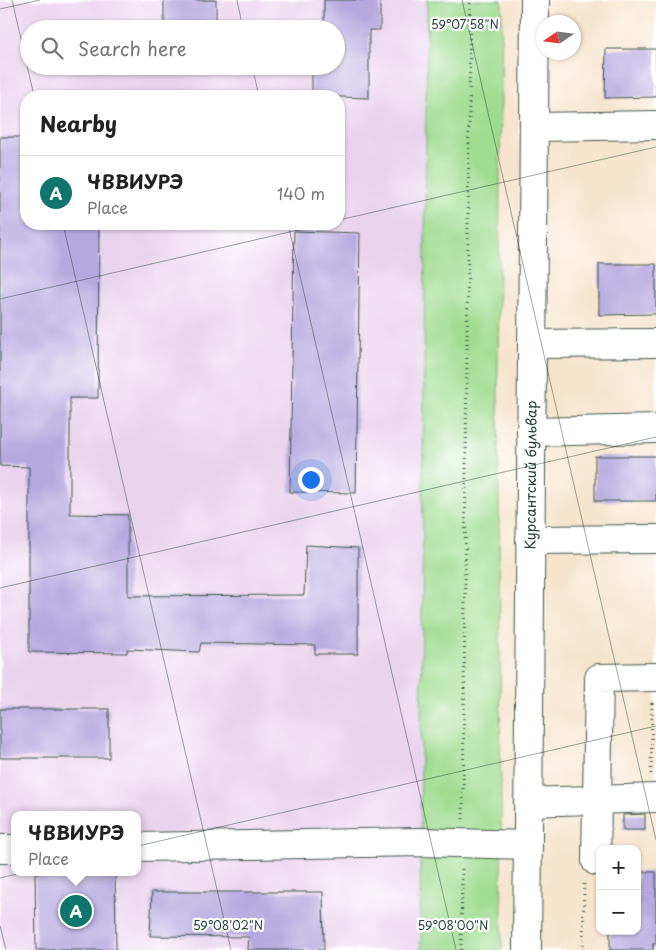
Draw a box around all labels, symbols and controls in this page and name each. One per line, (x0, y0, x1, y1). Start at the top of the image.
text: 59°07'58"N (431, 15, 499, 33)
north arrow (536, 15, 581, 60)
search box (20, 20, 345, 75)
icon: search (38, 34, 66, 62)
text: Search here (78, 34, 187, 62)
text: Nearby (40, 107, 117, 139)
text: ЧВВИУРЭ (87, 167, 183, 195)
text: A (50, 181, 62, 205)
text: 140 m (277, 181, 325, 205)
text: Place (87, 195, 128, 219)
street label: Курсантский бульвар (519, 400, 542, 550)
your location (298, 467, 324, 493)
popup (11, 811, 141, 876)
text: ЧВВИУРЭ (28, 818, 124, 846)
map controls (596, 845, 641, 935)
button: + (596, 845, 641, 890)
text: Place (28, 846, 69, 870)
button: − (596, 890, 641, 935)
pin: A (60, 892, 92, 930)
text: 59°08'02"N (193, 916, 263, 934)
text: 59°08'00"N (418, 916, 488, 934)

